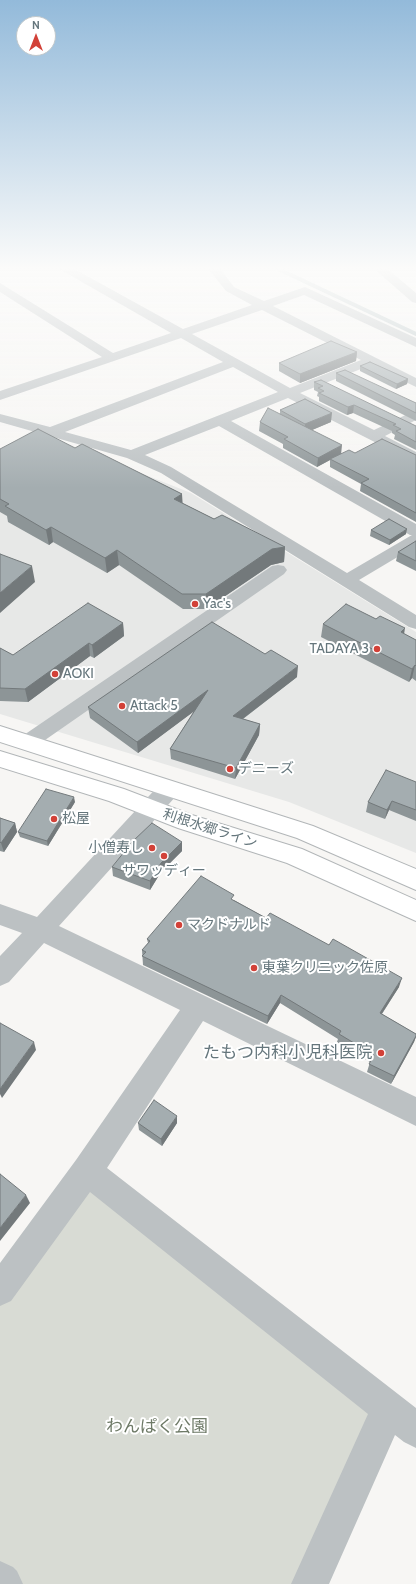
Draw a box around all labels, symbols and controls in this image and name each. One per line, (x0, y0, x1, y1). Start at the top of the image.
north arrow (16, 16, 56, 56)
text: N (32, 18, 40, 32)
place label: Yac's (203, 596, 231, 612)
marker: Yac's (190, 599, 200, 609)
place label: TADAYA 3 (310, 641, 369, 657)
marker: TADAYA 3 (372, 644, 382, 654)
place label: AOKI (63, 666, 94, 682)
marker: AOKI (50, 669, 60, 679)
place label: Attack 5 (130, 698, 178, 714)
marker: Attack 5 (117, 701, 127, 711)
place label: デニーズ (238, 761, 294, 777)
marker: デニーズ (225, 764, 235, 774)
street label: 利根水郷ライン (161, 806, 259, 852)
place label: 松屋 (62, 811, 90, 827)
marker: 松屋 (49, 814, 59, 824)
place label: 小僧寿し (88, 840, 144, 856)
marker: 小僧寿し (147, 843, 157, 853)
marker: サワッディー (159, 851, 169, 861)
place label: サワッディー (122, 863, 206, 879)
place label: マクドナルド (187, 917, 271, 933)
marker: マクドナルド (174, 920, 184, 930)
place label: 東葉クリニック佐原 (262, 960, 388, 976)
marker: 東葉クリニック佐原 (249, 963, 259, 973)
place label: たもつ内科小児科医院 (203, 1043, 373, 1063)
marker: たもつ内科小児科医院 (376, 1048, 386, 1058)
park label: わんぱく公園 (106, 1417, 208, 1437)

